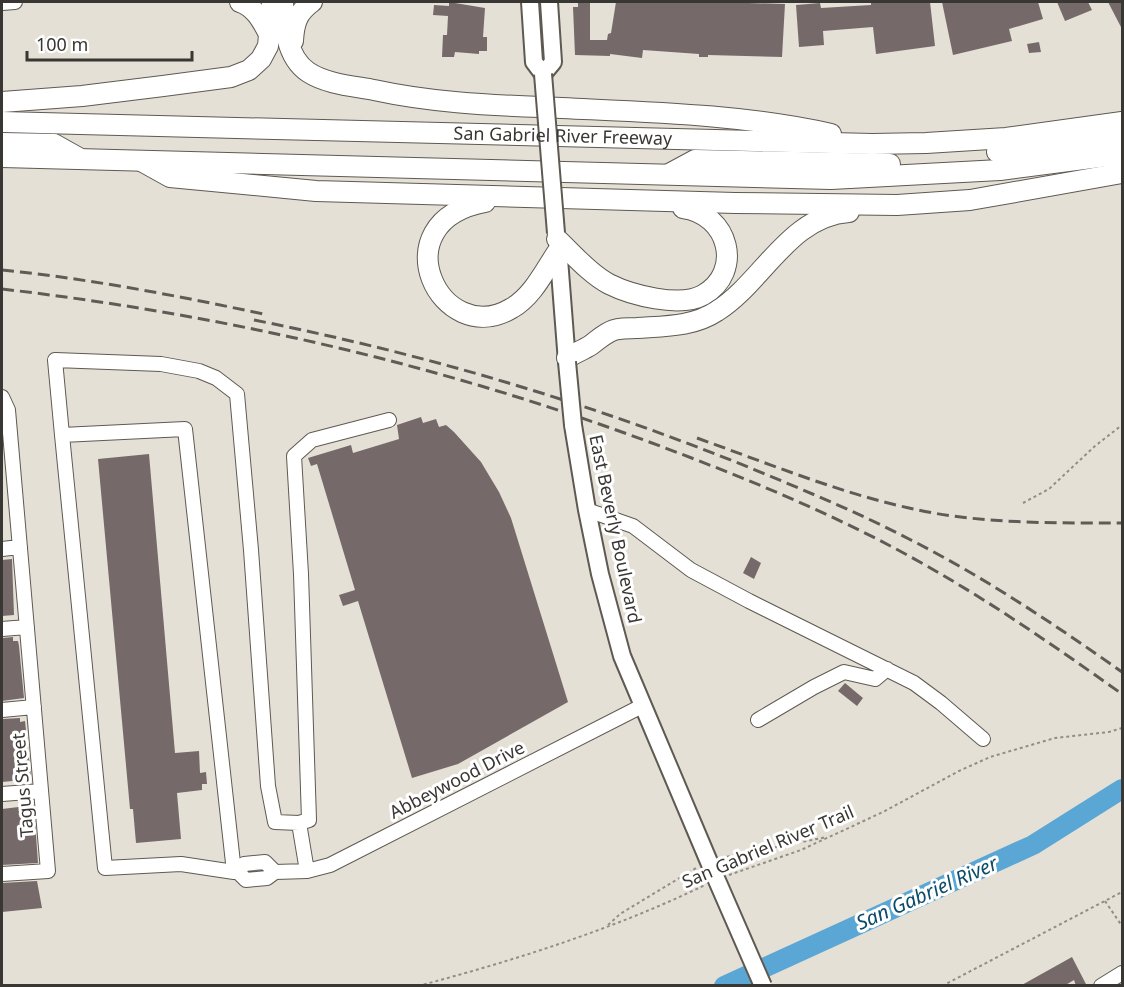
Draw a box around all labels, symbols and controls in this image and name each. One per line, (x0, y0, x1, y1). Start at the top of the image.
scale bar (27, 24, 192, 62)
text: 100 m (36, 32, 88, 56)
street label: San Gabriel River Freeway (453, 120, 673, 150)
street label: East Beverly Boulevard (584, 432, 648, 625)
street label: Tagus Street (5, 732, 39, 838)
street label: Abbeywood Drive (385, 735, 528, 824)
street label: San Gabriel River Trail (678, 799, 857, 893)
water label: San Gabriel River (852, 849, 1003, 936)

